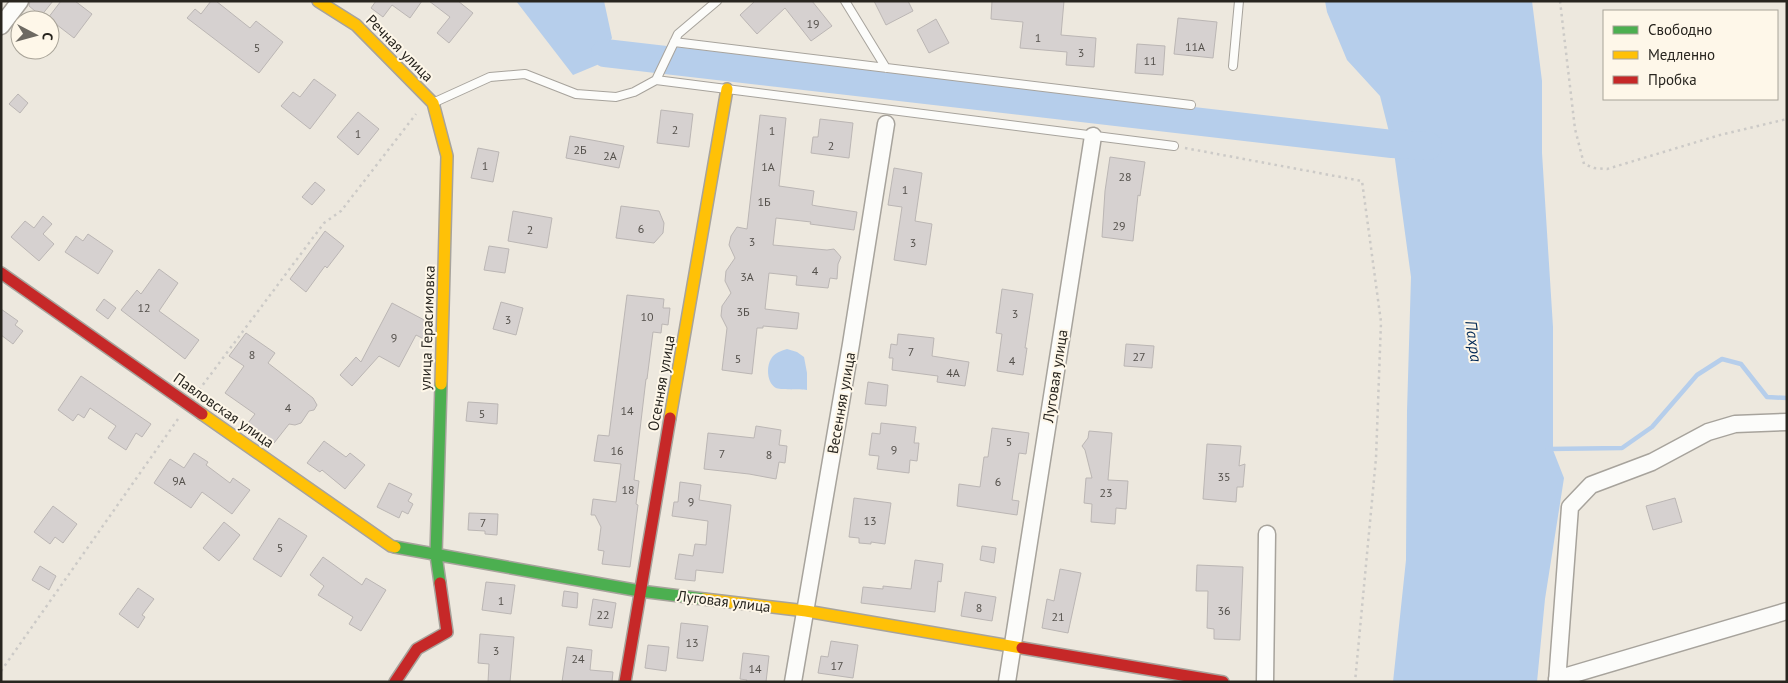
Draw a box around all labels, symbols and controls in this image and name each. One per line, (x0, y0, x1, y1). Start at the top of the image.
north arrow (10, 10, 60, 60)
street label: Речная улица (362, 10, 438, 86)
legend (1603, 10, 1778, 100)
house number: 19 (806, 16, 820, 31)
text: Свободно (1648, 20, 1712, 39)
house number: 1 (1035, 30, 1041, 45)
text: С (39, 32, 57, 41)
house number: 11А (1185, 39, 1205, 54)
house number: 5 (254, 40, 260, 55)
house number: 3 (1078, 45, 1084, 60)
text: Медленно (1648, 45, 1715, 64)
house number: 11 (1143, 53, 1157, 68)
text: Пробка (1648, 70, 1697, 89)
house number: 2 (672, 122, 678, 137)
house number: 1 (769, 123, 775, 138)
house number: 1 (355, 126, 361, 141)
house number: 2 (828, 138, 834, 153)
house number: 2Б (573, 142, 587, 157)
house number: 2А (603, 148, 617, 163)
house number: 1 (482, 158, 488, 173)
house number: 1А (761, 159, 775, 174)
house number: 28 (1118, 169, 1132, 184)
house number: 1 (902, 182, 908, 197)
house number: 1Б (757, 194, 771, 209)
house number: 29 (1112, 218, 1126, 233)
house number: 6 (638, 221, 644, 236)
house number: 2 (527, 222, 533, 237)
house number: 3 (749, 234, 755, 249)
house number: 3 (910, 235, 916, 250)
house number: 4 (812, 263, 819, 278)
street label: улица Герасимовка (415, 265, 439, 391)
house number: 3А (740, 269, 754, 284)
house number: 12 (137, 300, 151, 315)
house number: 3Б (736, 304, 750, 319)
house number: 3 (1012, 306, 1018, 321)
house number: 10 (640, 309, 654, 324)
house number: 3 (505, 312, 511, 327)
water label: Пахра (1461, 319, 1487, 363)
street label: Луговая улица (1038, 328, 1072, 425)
house number: 9 (391, 330, 397, 345)
street label: Осенняя улица (643, 334, 679, 432)
house number: 7 (908, 344, 914, 359)
house number: 8 (249, 347, 255, 362)
house number: 27 (1132, 349, 1146, 364)
house number: 5 (735, 351, 741, 366)
street label: Весенняя улица (823, 351, 859, 455)
house number: 4 (1009, 353, 1016, 368)
house number: 4А (946, 365, 960, 380)
street label: Павловская улица (170, 368, 278, 452)
house number: 4 (285, 400, 292, 415)
house number: 14 (620, 403, 634, 418)
house number: 5 (479, 406, 485, 421)
house number: 5 (1006, 434, 1012, 449)
house number: 9 (891, 442, 897, 457)
house number: 16 (610, 443, 624, 458)
house number: 7 (719, 446, 725, 461)
house number: 8 (766, 447, 772, 462)
house number: 35 (1217, 469, 1231, 484)
house number: 9А (172, 473, 186, 488)
house number: 6 (995, 474, 1001, 489)
house number: 18 (621, 482, 635, 497)
house number: 23 (1099, 485, 1113, 500)
house number: 9 (688, 494, 694, 509)
house number: 13 (863, 513, 877, 528)
house number: 7 (480, 515, 486, 530)
house number: 5 (277, 540, 283, 555)
street label: Луговая улица (675, 586, 772, 616)
house number: 1 (498, 593, 504, 608)
house number: 8 (976, 600, 982, 615)
house number: 36 (1217, 603, 1231, 618)
house number: 22 (596, 607, 610, 622)
house number: 21 (1051, 609, 1065, 624)
house number: 13 (685, 635, 699, 650)
house number: 3 (493, 643, 499, 658)
house number: 24 (571, 651, 585, 666)
house number: 17 (830, 658, 844, 673)
house number: 14 (748, 661, 762, 676)

